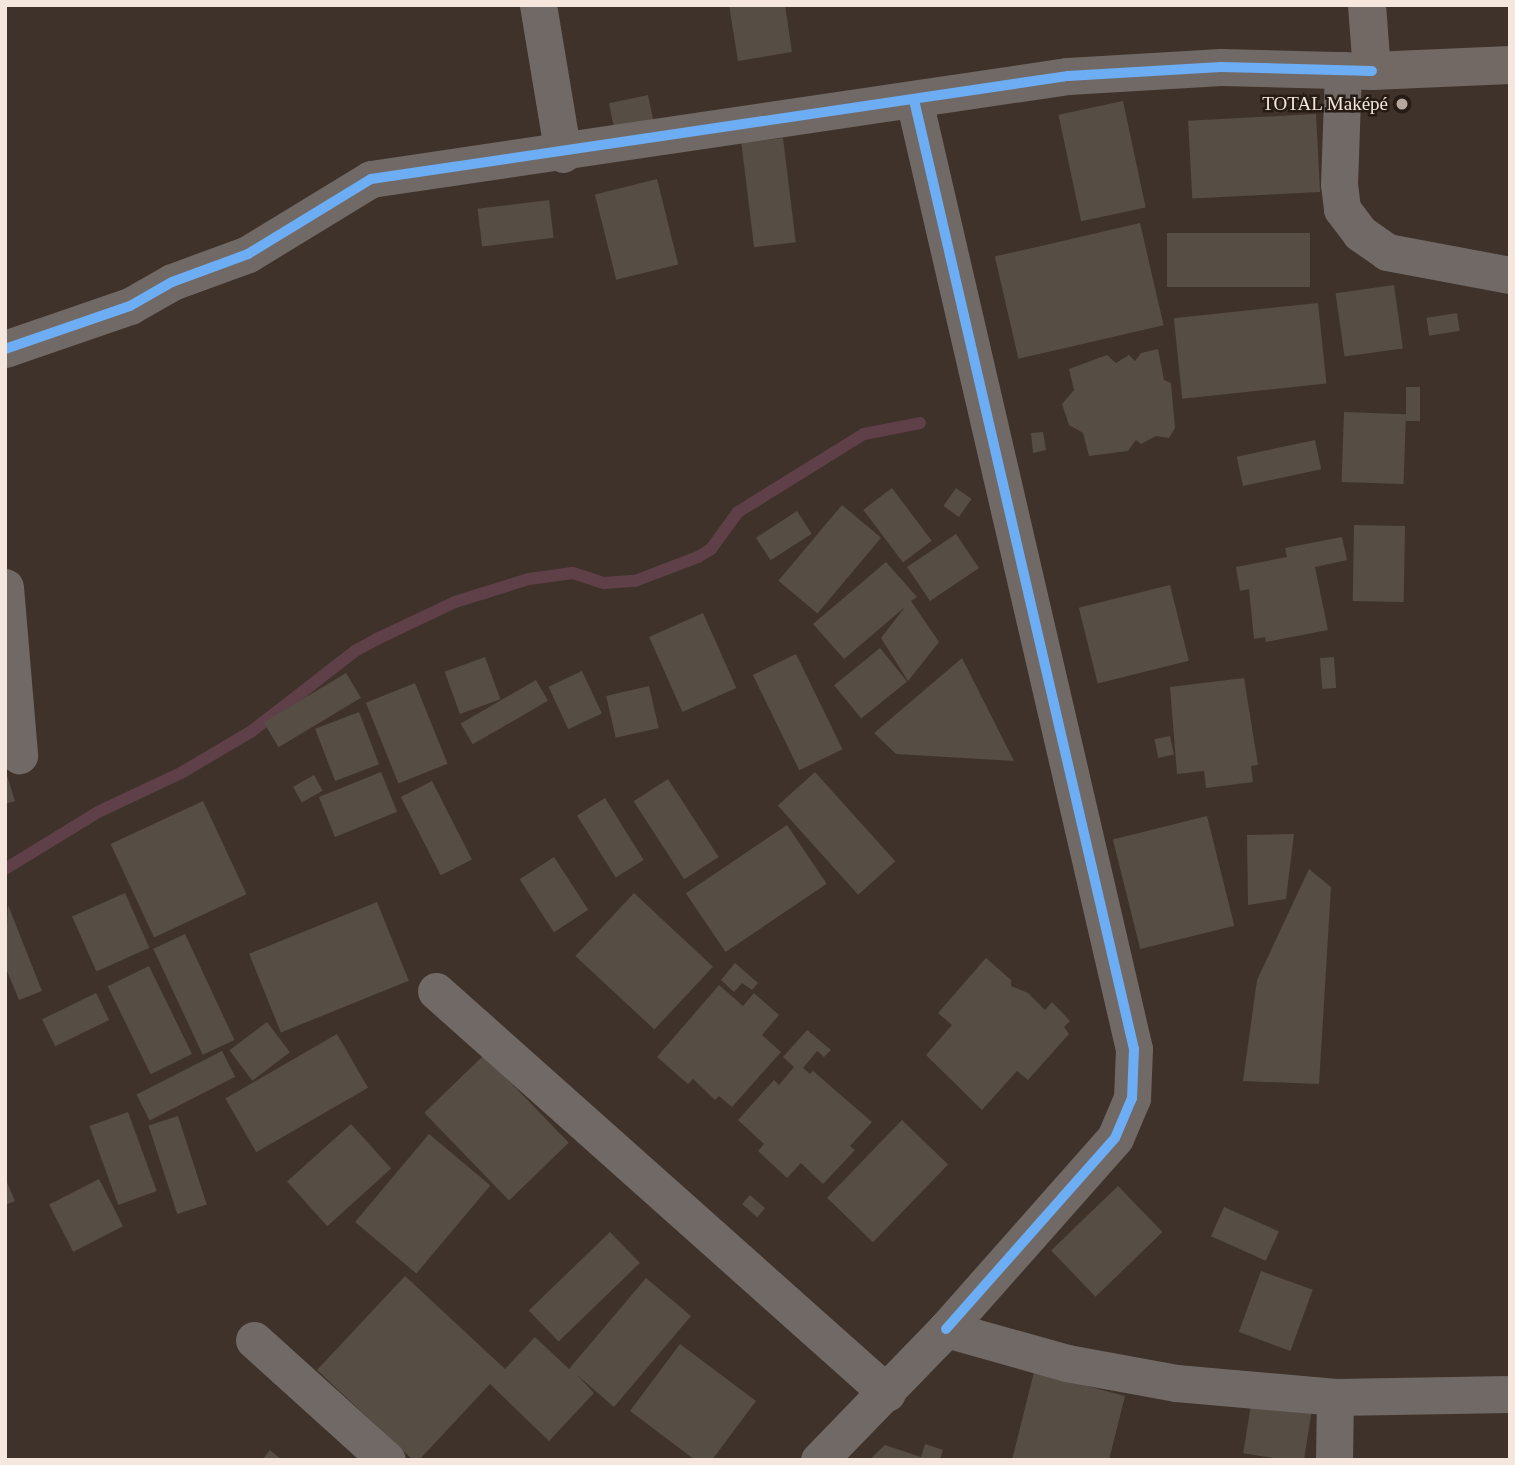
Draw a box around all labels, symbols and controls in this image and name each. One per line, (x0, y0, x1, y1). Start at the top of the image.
place label: TOTAL Maképé (1262, 93, 1388, 115)
marker: TOTAL Maképé (1394, 96, 1410, 112)

